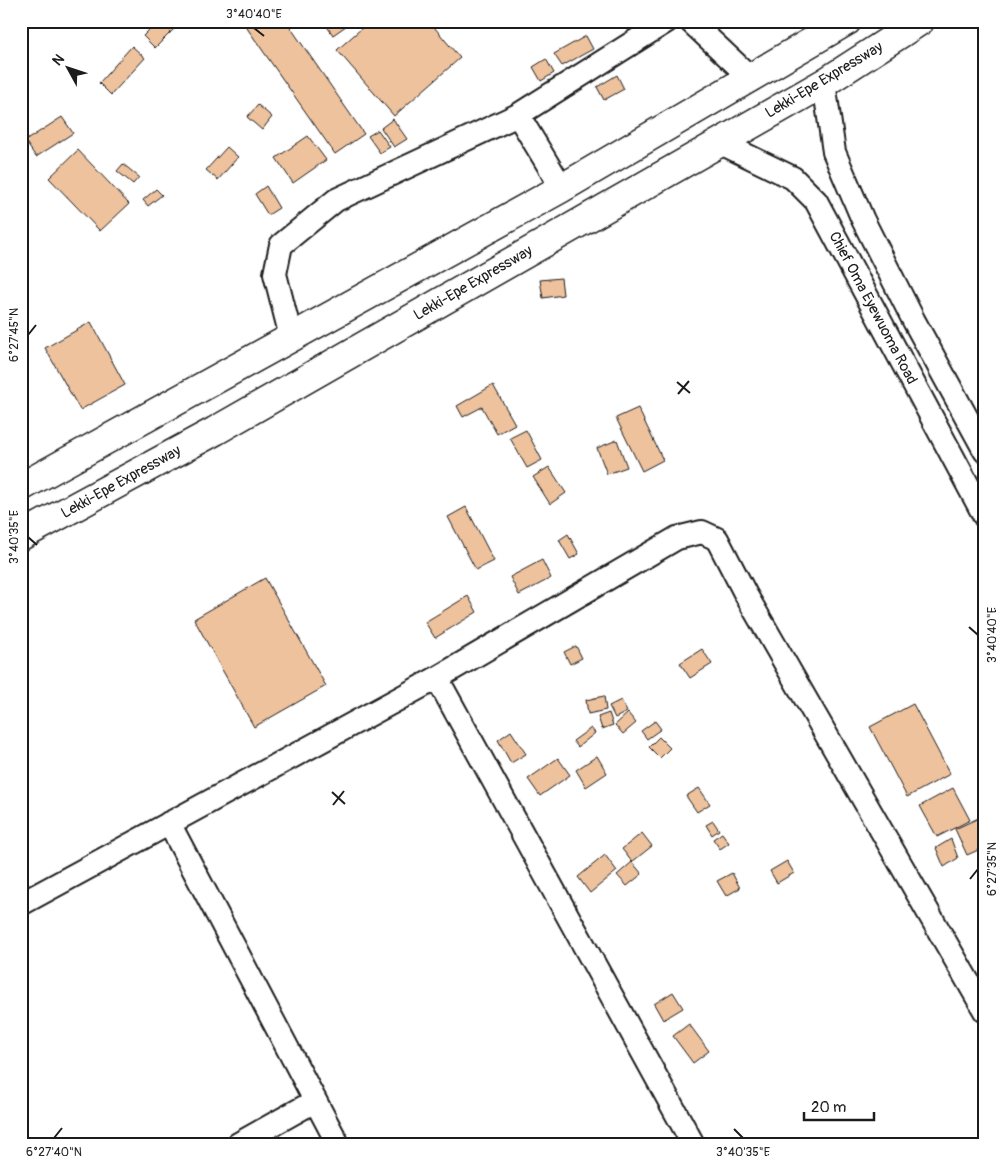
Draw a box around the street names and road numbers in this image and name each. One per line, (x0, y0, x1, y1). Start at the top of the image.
street label: Lekki-Epe Expressway (762, 37, 887, 123)
street label: Chief Oma Eyewuoma Road (825, 228, 921, 388)
street label: Lekki-Epe Expressway (410, 241, 536, 325)
street label: Lekki-Epe Expressway (58, 441, 185, 523)

